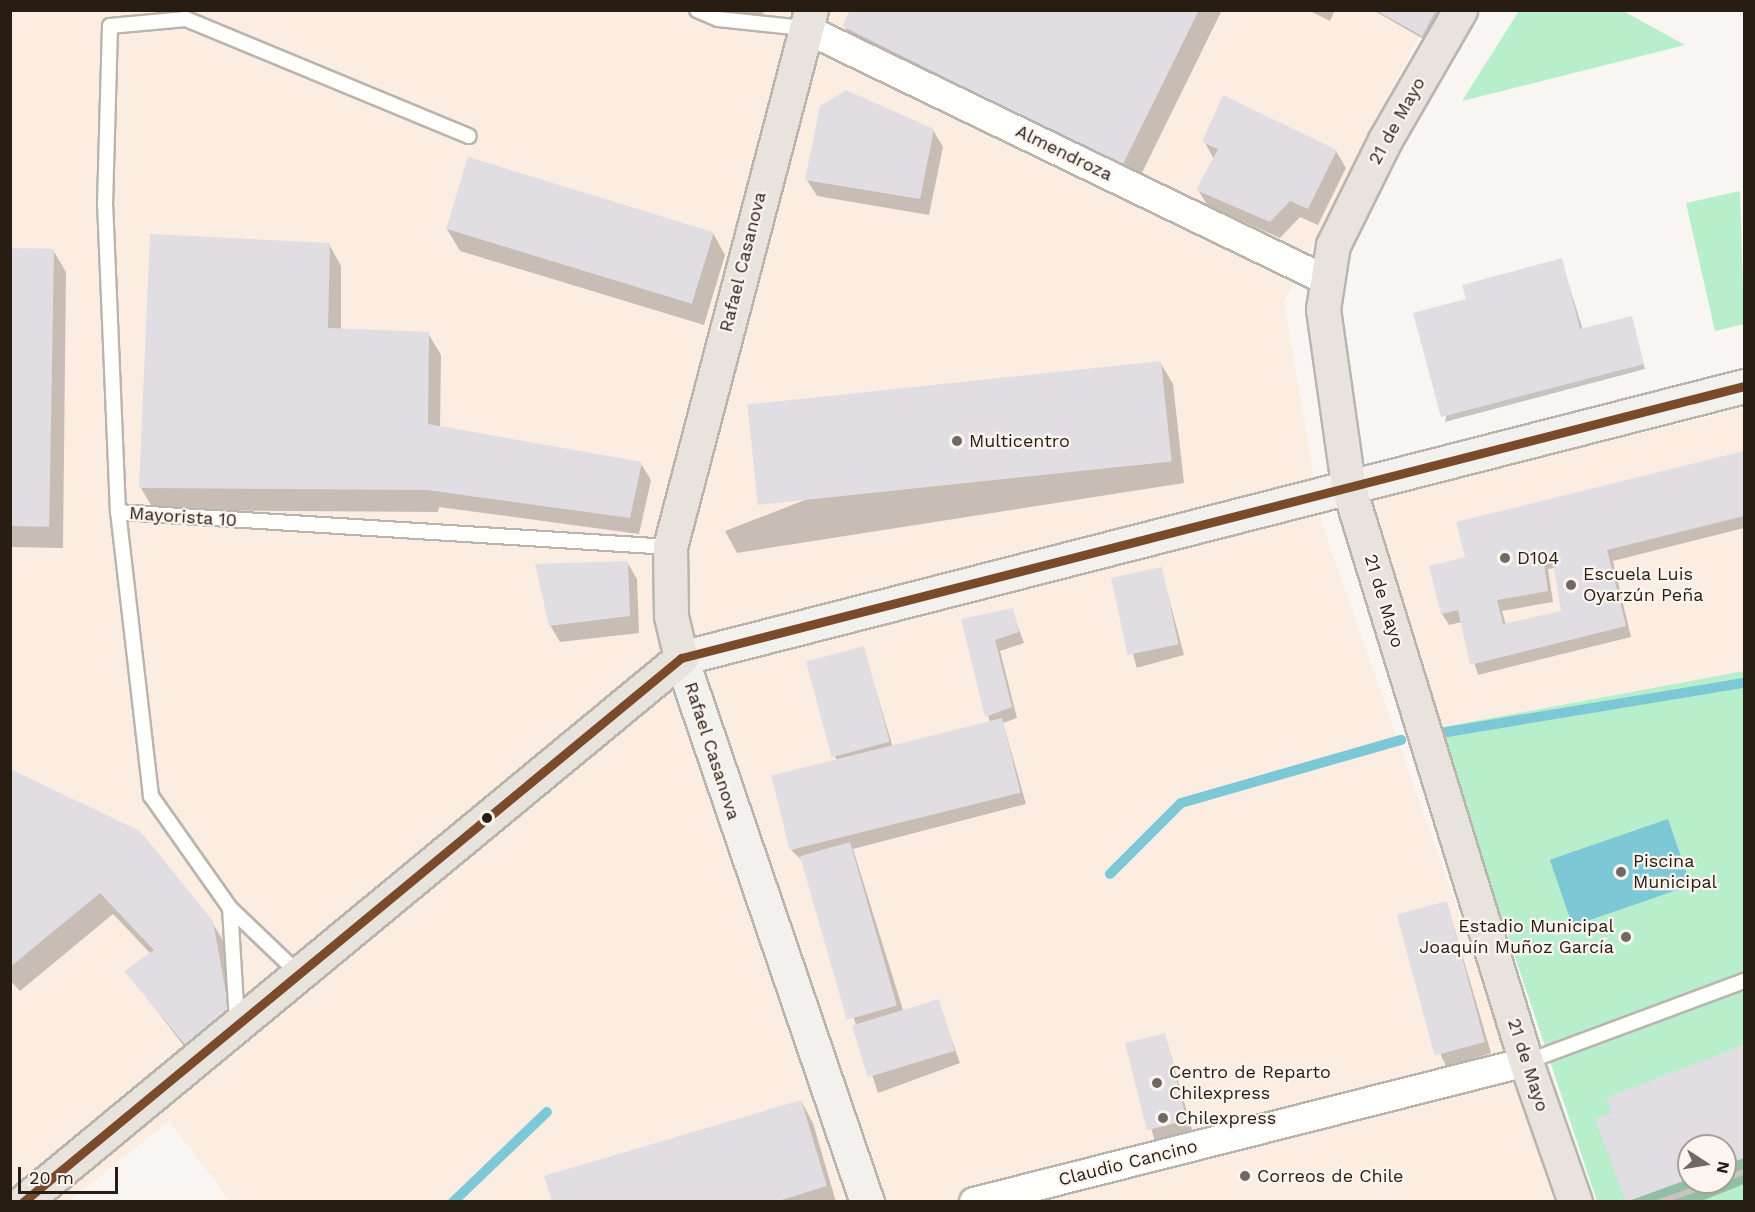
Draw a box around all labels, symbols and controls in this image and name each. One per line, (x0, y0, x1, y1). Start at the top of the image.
street label: 21 de Mayo (1364, 74, 1430, 168)
street label: Almendroza (1012, 120, 1116, 186)
street label: Rafael Casanova (715, 189, 771, 335)
place label: Multicentro (969, 430, 1070, 452)
marker: Multicentro (950, 434, 964, 448)
street label: Mayorista 10 (128, 502, 238, 532)
place label: D104 (1517, 547, 1559, 569)
marker: D104 (1498, 551, 1512, 565)
street label: 21 de Mayo (1360, 552, 1408, 650)
place label: Escuela Luis Oyarzún Peña (1583, 564, 1703, 606)
marker: Escuela Luis Oyarzún Peña (1564, 578, 1578, 592)
street label: Rafael Casanova (679, 679, 745, 823)
unlabelled marker (481, 812, 493, 824)
place label: Piscina Municipal (1633, 851, 1717, 894)
marker: Piscina Municipal (1614, 865, 1628, 879)
place label: Estadio Municipal Joaquín Muñoz García (1419, 916, 1614, 958)
marker: Estadio Municipal Joaquín Muñoz García (1619, 930, 1633, 944)
street label: 21 de Mayo (1503, 1016, 1553, 1114)
place label: Centro de Reparto Chilexpress (1169, 1062, 1331, 1104)
marker: Centro de Reparto Chilexpress (1150, 1076, 1164, 1090)
place label: Chilexpress (1175, 1107, 1276, 1129)
marker: Chilexpress (1156, 1111, 1170, 1125)
north arrow (1677, 1134, 1737, 1194)
street label: Claudio Cancino (1056, 1135, 1200, 1191)
scale bar (21, 1155, 122, 1193)
text: N (1713, 1160, 1734, 1175)
place label: Correos de Chile (1257, 1165, 1403, 1187)
text: 20 m (29, 1167, 74, 1188)
marker: Correos de Chile (1238, 1169, 1252, 1183)

